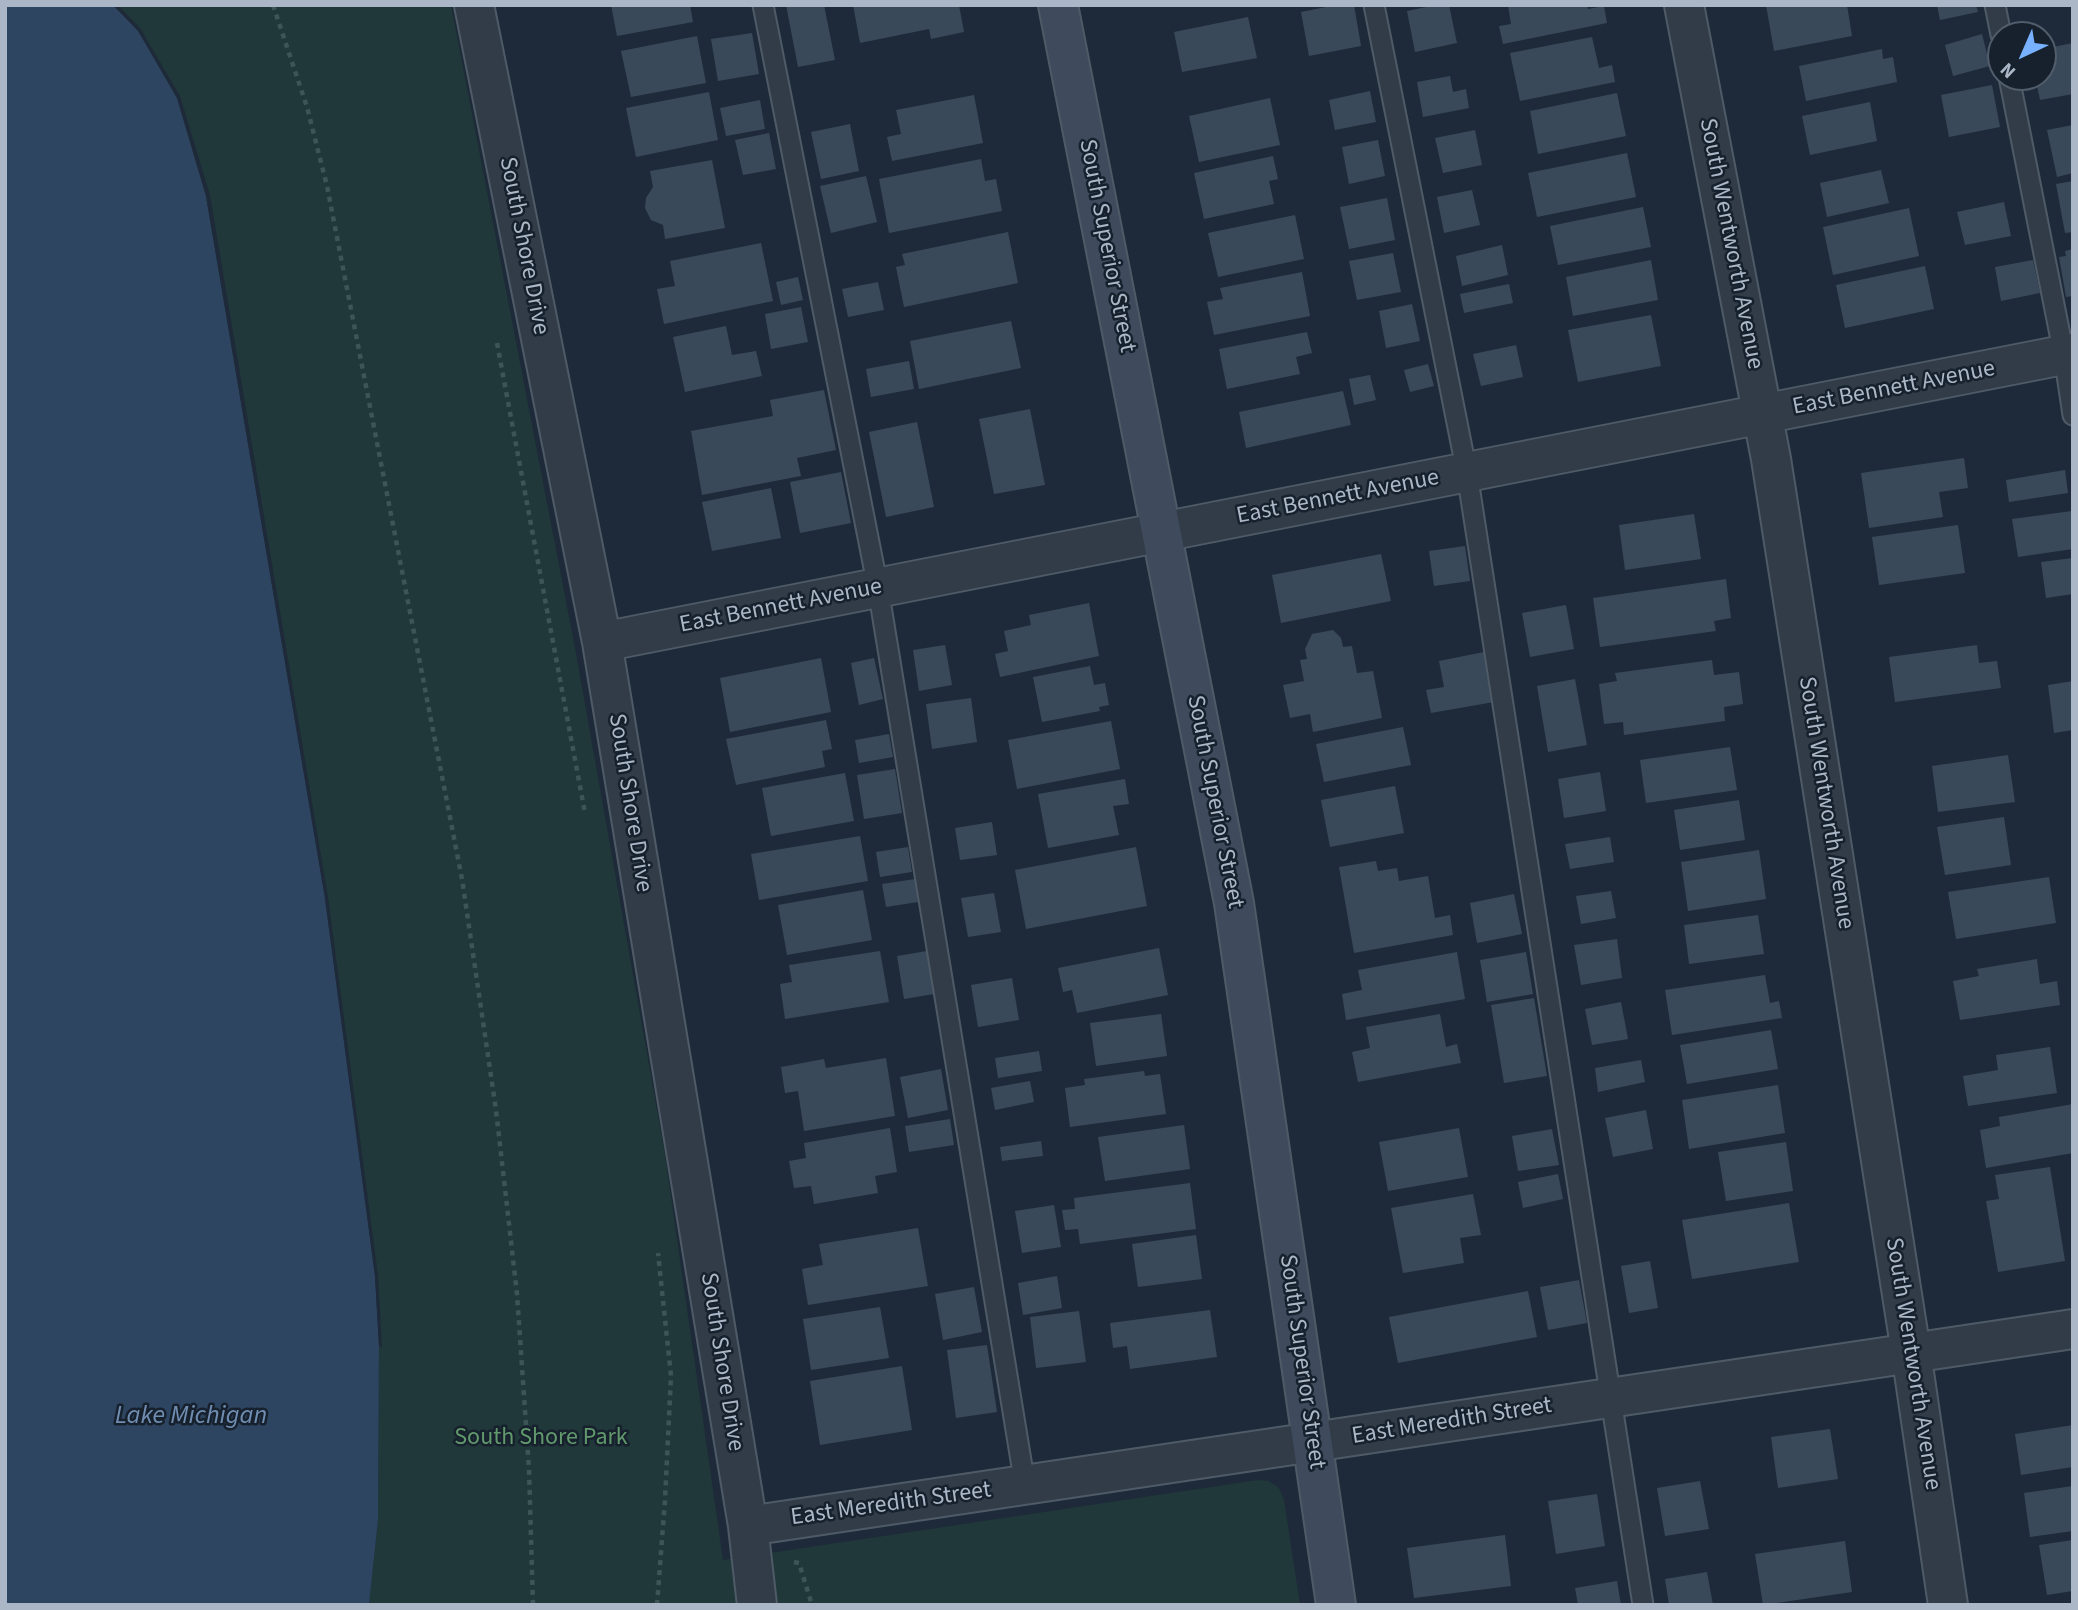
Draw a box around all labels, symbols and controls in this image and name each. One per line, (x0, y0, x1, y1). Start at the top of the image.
north arrow (1987, 21, 2057, 91)
text: N (1995, 56, 2022, 84)
street label: South Wentworth Avenue (1692, 116, 1768, 372)
street label: South Superior Street (1071, 137, 1141, 355)
street label: South Shore Drive (492, 155, 554, 337)
street label: East Bennett Avenue (1790, 355, 1998, 423)
street label: East Bennett Avenue (1234, 464, 1442, 532)
street label: East Bennett Avenue (677, 573, 885, 641)
street label: South Wentworth Avenue (1791, 675, 1859, 931)
street label: South Superior Street (1179, 693, 1249, 911)
street label: South Shore Drive (601, 712, 657, 894)
street label: South Wentworth Avenue (1878, 1236, 1946, 1492)
street label: South Superior Street (1272, 1253, 1330, 1471)
street label: South Shore Drive (693, 1271, 749, 1453)
street label: East Meredith Street (1350, 1392, 1554, 1452)
water label: Lake Michigan (115, 1401, 267, 1433)
park label: South Shore Park (454, 1425, 628, 1453)
street label: East Meredith Street (789, 1477, 993, 1533)

